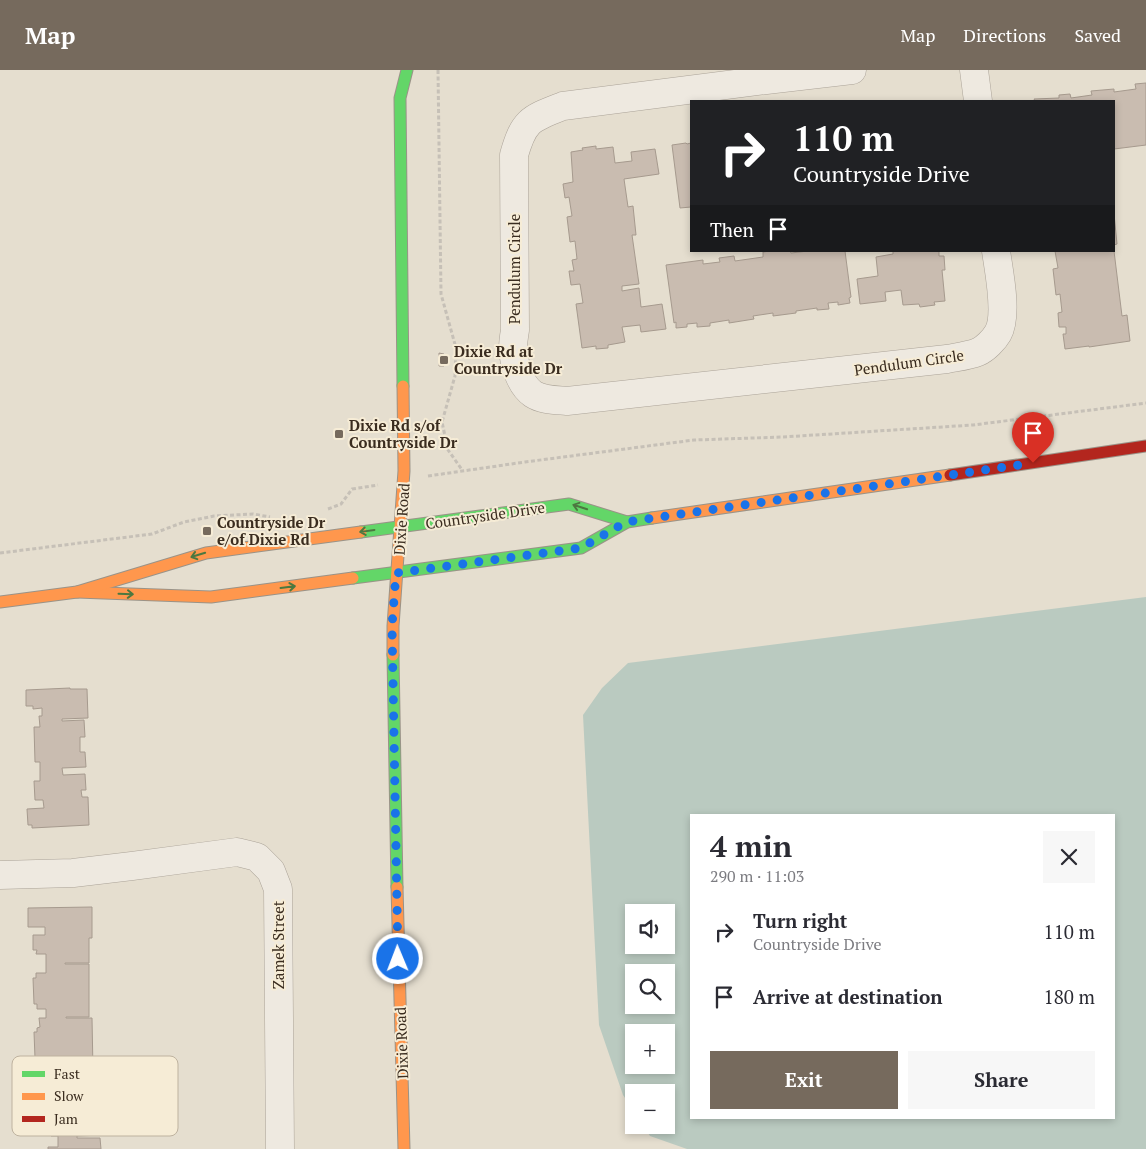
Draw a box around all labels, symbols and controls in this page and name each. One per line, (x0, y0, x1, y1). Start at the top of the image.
text: Map (25, 19, 75, 51)
text: Map (900, 23, 935, 47)
text: Directions (963, 23, 1046, 47)
text: Saved (1074, 23, 1121, 47)
text: 110 m (793, 115, 894, 161)
icon: right (710, 120, 775, 185)
text: Countryside Drive (793, 159, 970, 188)
street label: Pendulum Circle (504, 214, 524, 324)
icon: arrive (764, 215, 792, 243)
text: Then (710, 217, 754, 242)
place label: Dixie Rd at Countryside Dr (454, 341, 563, 378)
street label: Pendulum Circle (853, 344, 965, 380)
marker: Dixie Rd at Countryside Dr (438, 354, 450, 366)
pin (1012, 412, 1054, 463)
place label: Dixie Rd s/of Countryside Dr (349, 415, 458, 452)
icon: arrive (1019, 419, 1047, 447)
marker: Dixie Rd s/of Countryside Dr (333, 428, 345, 440)
street label: Dixie Road (389, 482, 413, 556)
street label: Countryside Drive (424, 497, 546, 533)
one-way arrow (572, 502, 588, 512)
place label: Countryside Dr e/of Dixie Rd (217, 512, 326, 549)
marker: Countryside Dr e/of Dixie Rd (201, 525, 213, 537)
one-way arrow (359, 526, 375, 536)
one-way arrow (191, 551, 207, 561)
one-way arrow (280, 582, 296, 592)
one-way arrow (118, 589, 134, 598)
text: 4 min (710, 826, 792, 866)
button: close (1043, 831, 1095, 883)
text: 290 m · 11:03 (710, 865, 804, 887)
street label: Zamek Street (268, 900, 288, 989)
map controls (625, 904, 675, 1134)
button: sound (625, 904, 675, 954)
text: Turn right (753, 908, 847, 933)
icon: right (710, 918, 738, 946)
text: 110 m (1044, 919, 1095, 944)
position arrow (371, 932, 423, 984)
text: Countryside Drive (753, 933, 882, 955)
button: search (625, 964, 675, 1014)
icon: arrive (710, 983, 738, 1011)
text: Arrive at destination (753, 984, 942, 1009)
text: 180 m (1044, 984, 1095, 1009)
street label: Dixie Road (390, 1007, 412, 1079)
button: + (625, 1024, 675, 1074)
button: Exit (710, 1051, 898, 1109)
button: Share (908, 1051, 1095, 1109)
legend (12, 1056, 178, 1136)
text: Fast (54, 1064, 81, 1083)
button: − (625, 1084, 675, 1134)
text: Slow (54, 1086, 84, 1105)
text: Jam (54, 1109, 78, 1128)

